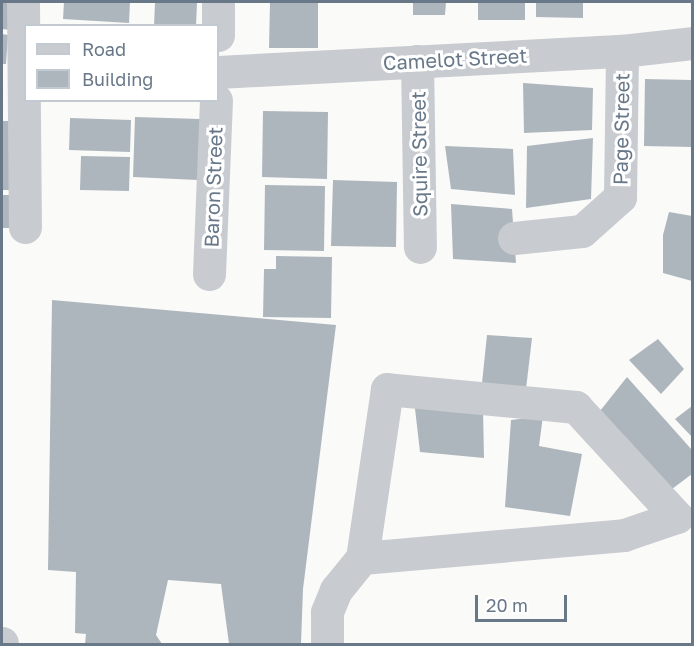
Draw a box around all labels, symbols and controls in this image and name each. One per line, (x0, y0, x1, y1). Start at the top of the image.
legend (24, 24, 219, 102)
text: Road (82, 38, 126, 60)
street label: Camelot Street (382, 43, 528, 75)
text: Building (82, 68, 153, 90)
street label: Page Street (608, 73, 634, 185)
street label: Squire Street (406, 91, 432, 217)
street label: Baron Street (199, 126, 227, 248)
scale bar (478, 583, 570, 621)
text: 20 m (486, 594, 528, 616)

